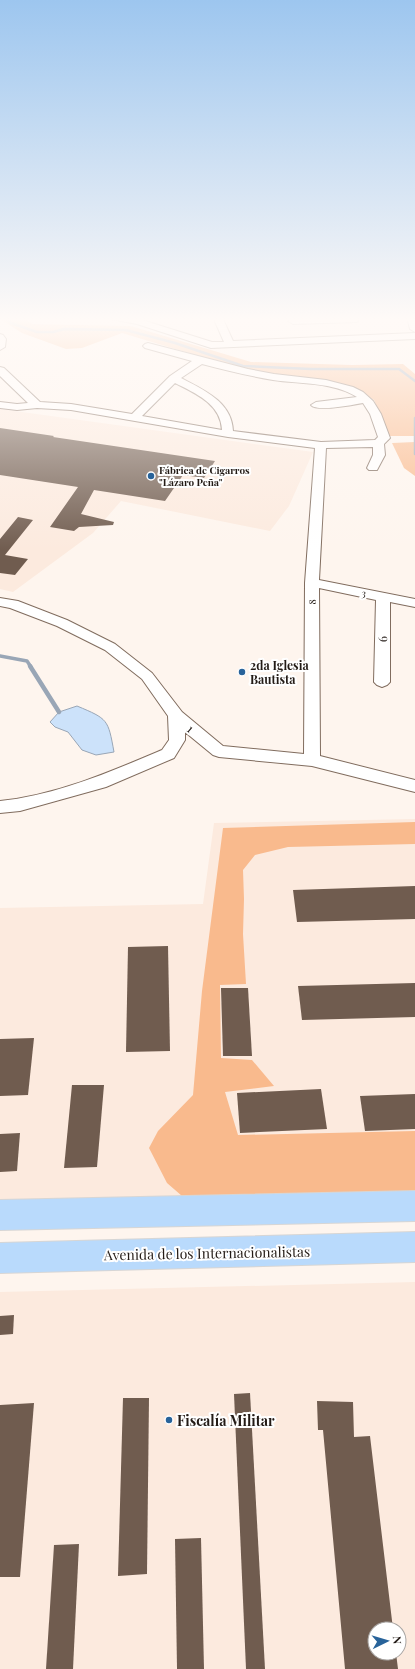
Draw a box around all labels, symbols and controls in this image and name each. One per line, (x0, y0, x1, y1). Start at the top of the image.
place label: Fábrica de Cigarros "Lázaro Peña" (159, 463, 250, 489)
marker: Fábrica de Cigarros "Lázaro Peña" (146, 471, 156, 481)
street label: 3 (360, 586, 368, 600)
street label: 8 (305, 599, 319, 605)
street label: 6 (374, 636, 390, 642)
place label: 2da Iglesia Bautista (250, 657, 309, 687)
marker: 2da Iglesia Bautista (237, 667, 247, 677)
street label: 1 (184, 720, 198, 736)
street label: Avenida de los Internacionalistas (103, 1242, 310, 1264)
place label: Fiscalía Militar (177, 1411, 275, 1430)
marker: Fiscalía Militar (164, 1415, 174, 1425)
north arrow (367, 1621, 407, 1661)
text: N (390, 1635, 405, 1645)

